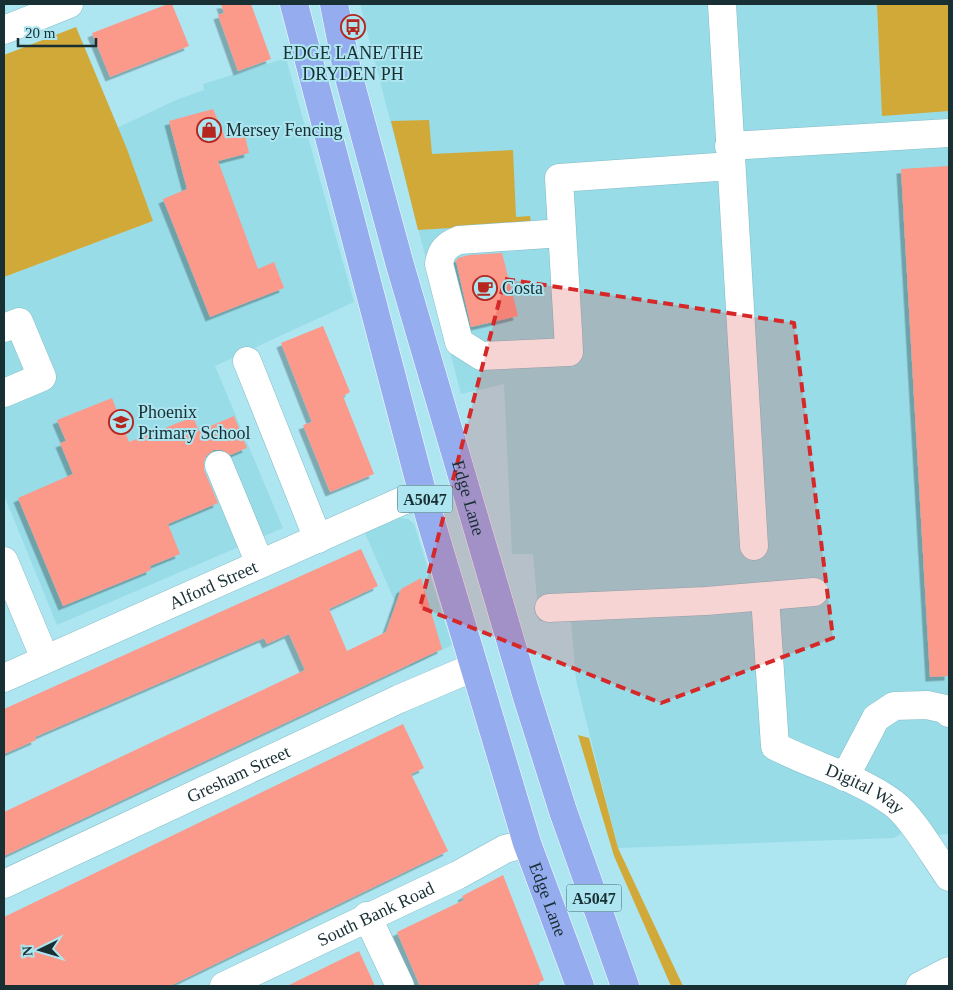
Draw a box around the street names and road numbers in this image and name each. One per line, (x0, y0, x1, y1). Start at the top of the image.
street label: Edge Lane (448, 458, 489, 538)
road number: A5047 (398, 486, 452, 512)
street label: Alford Street (166, 557, 261, 613)
street label: Gresham Street (184, 741, 293, 807)
street label: Digital Way (823, 759, 909, 818)
street label: Edge Lane (525, 860, 571, 939)
street label: South Bank Road (314, 878, 437, 950)
road number: A5047 (566, 884, 622, 911)

